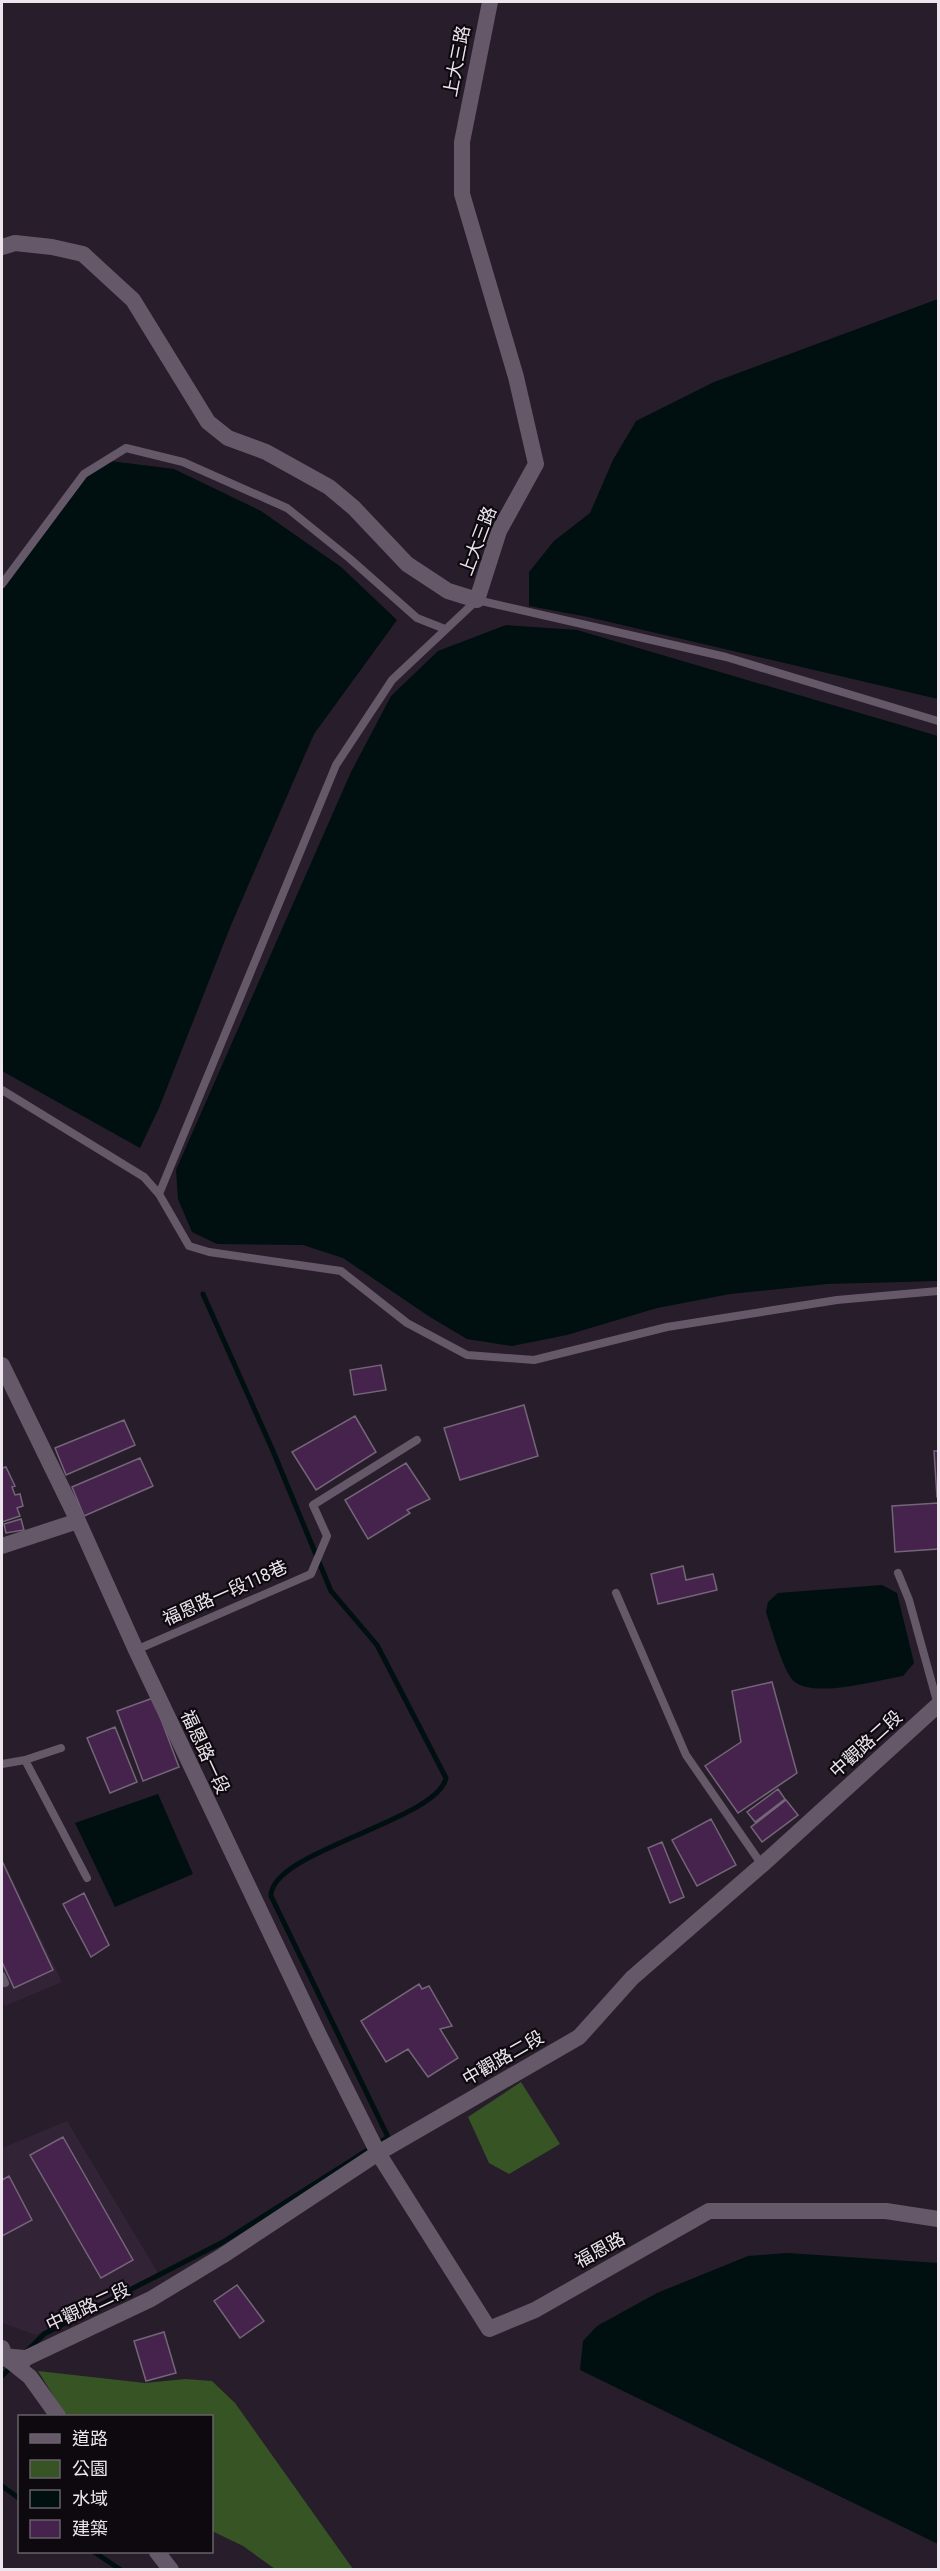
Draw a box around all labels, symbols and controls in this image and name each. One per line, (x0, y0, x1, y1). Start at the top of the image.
street label: 上大三路 (437, 23, 477, 99)
street label: 上大三路 (453, 503, 503, 579)
street label: 福恩路一段118巷 (158, 1554, 292, 1632)
street label: 中觀路二段 (824, 1704, 908, 1784)
street label: 福恩路一段 (174, 1706, 236, 1798)
street label: 中觀路二段 (458, 2024, 548, 2092)
street label: 福恩路 (570, 2226, 630, 2274)
street label: 中觀路二段 (42, 2276, 134, 2338)
legend (18, 2415, 213, 2553)
text: 道路 (72, 2426, 108, 2452)
text: 公園 (72, 2456, 108, 2482)
text: 水域 (72, 2486, 108, 2512)
text: 建築 (72, 2516, 108, 2542)

